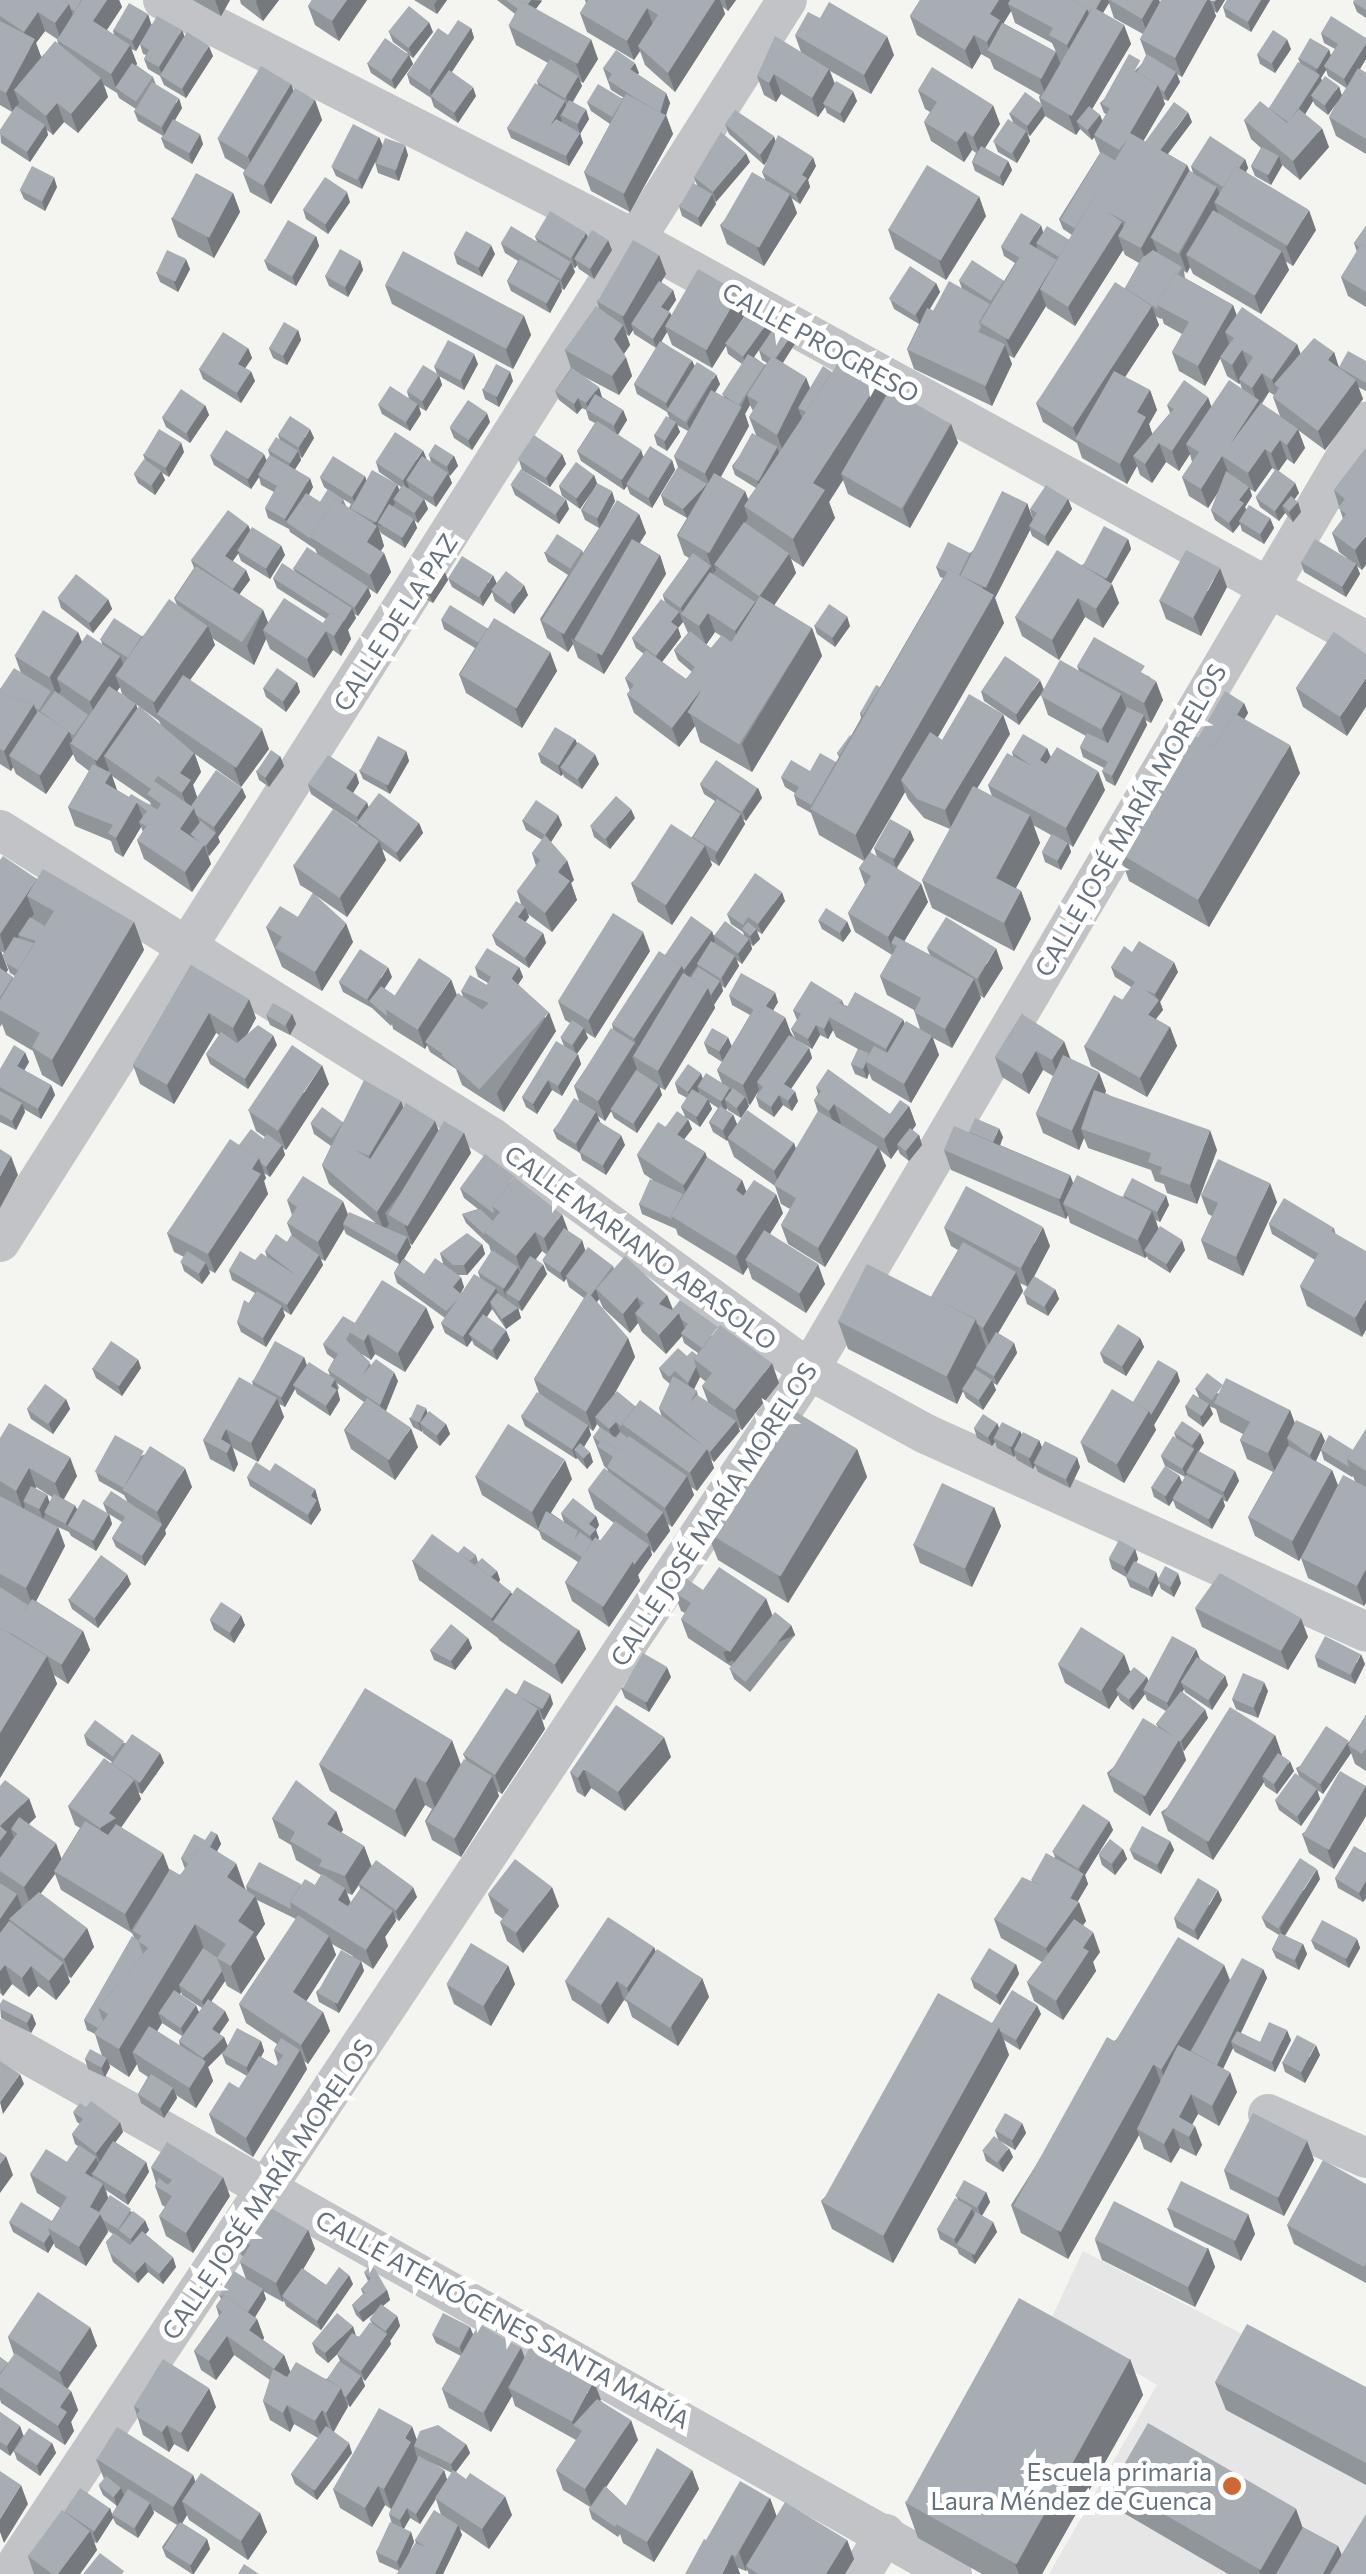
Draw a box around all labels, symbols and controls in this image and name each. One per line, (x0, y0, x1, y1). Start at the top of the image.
street label: CALLE PROGRESO (717, 276, 925, 408)
street label: CALLE DE LA PAZ (326, 528, 464, 716)
street label: CALLE JOSÉ MARÍA MORELOS (1028, 658, 1232, 982)
street label: CALLE MARIANO ABASOLO (499, 1138, 783, 1356)
street label: CALLE JOSÉ MARÍA MORELOS (603, 1357, 823, 1671)
street label: CALLE JOSÉ MARÍA MORELOS (155, 2033, 379, 2345)
street label: CALLE ATENÓGENES SANTA MARÍA (311, 2203, 695, 2435)
place label: Escuela primaria Laura Méndez de Cuenca (930, 2457, 1212, 2516)
marker: Escuela primaria Laura Méndez de Cuenca (1221, 2475, 1243, 2497)

